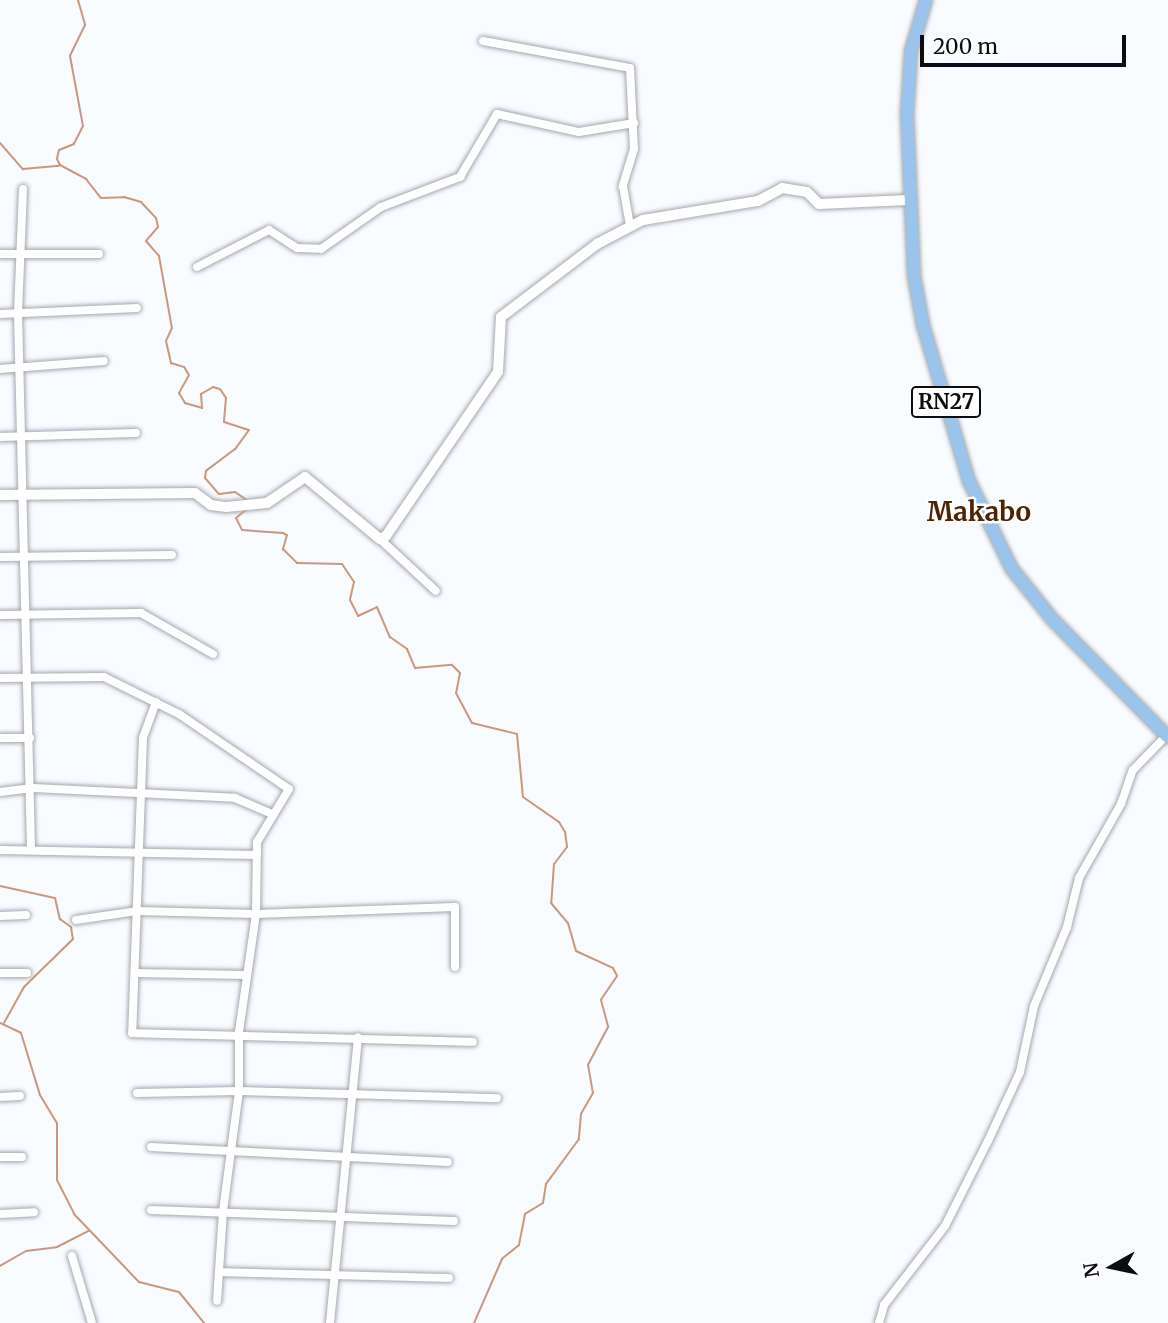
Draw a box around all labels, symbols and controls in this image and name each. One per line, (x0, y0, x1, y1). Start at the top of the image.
scale bar (923, 21, 1130, 65)
text: 200 m (933, 33, 998, 60)
road number: RN27 (909, 384, 983, 420)
district label: Makabo (927, 496, 1031, 528)
north arrow (1077, 1232, 1147, 1302)
text: N (1078, 1261, 1104, 1280)

